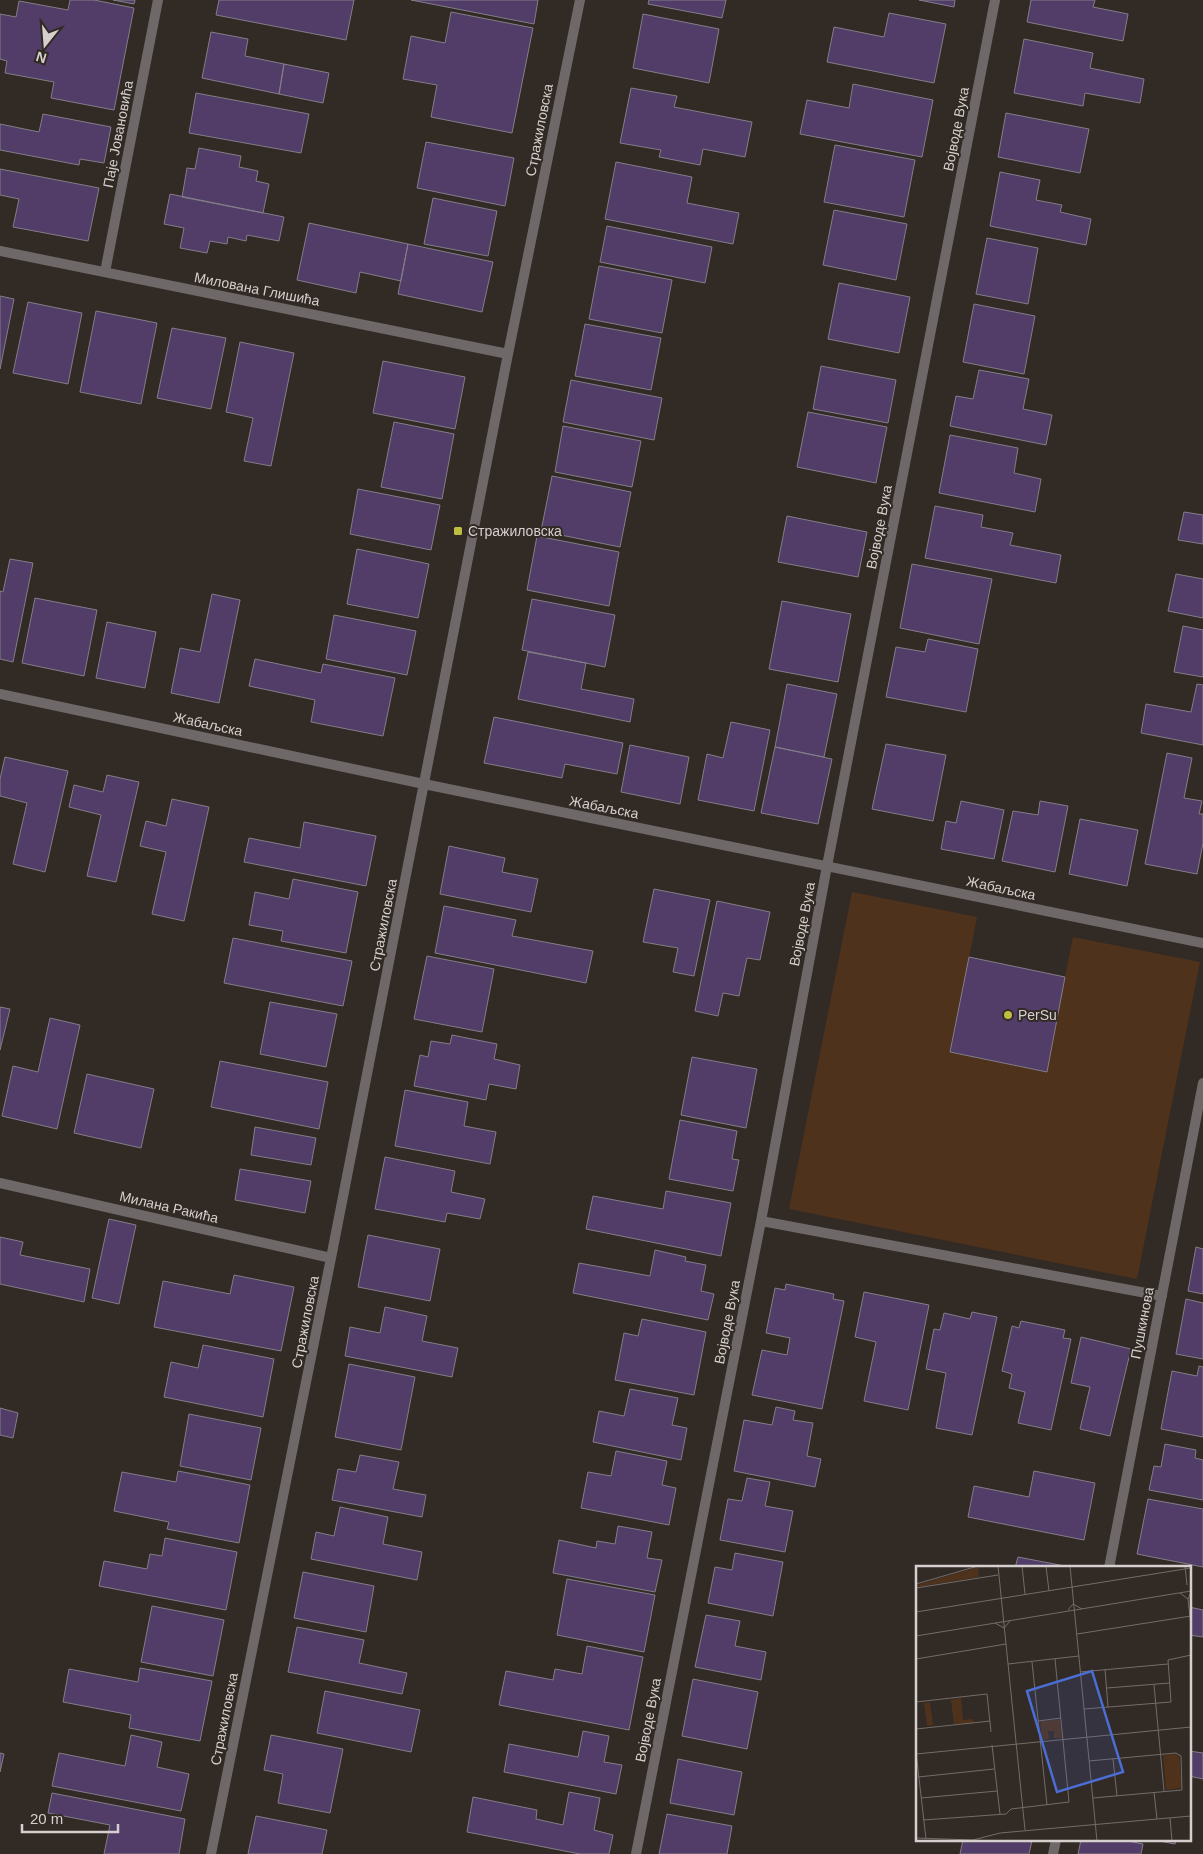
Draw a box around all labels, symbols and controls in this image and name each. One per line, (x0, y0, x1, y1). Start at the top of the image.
north arrow (20, 20, 70, 70)
text: N (34, 48, 48, 67)
street label: Паје Јовановића (100, 79, 136, 189)
street label: Стражиловска (522, 82, 556, 178)
street label: Војводе Вука (940, 85, 972, 172)
street label: Милована Глишића (193, 269, 321, 309)
street label: Војводе Вука (863, 483, 895, 570)
place label: Стражиловска (468, 523, 562, 539)
marker: Стражиловска (452, 525, 464, 537)
street label: Жабаљска (172, 709, 244, 739)
street label: Жабаљска (568, 792, 640, 822)
street label: Жабаљска (965, 873, 1037, 903)
street label: Стражиловска (366, 877, 400, 973)
street label: Војводе Вука (786, 880, 818, 967)
place label: PerSu (1018, 1007, 1057, 1023)
marker: PerSu (1002, 1009, 1014, 1021)
street label: Милана Ракића (118, 1188, 220, 1226)
street label: Стражиловска (288, 1274, 322, 1370)
street label: Војводе Вука (711, 1278, 743, 1365)
street label: Пушкинова (1127, 1286, 1157, 1360)
inset map (916, 1566, 1190, 1842)
street label: Стражиловска (207, 1671, 241, 1767)
street label: Војводе Вука (632, 1676, 664, 1763)
scale bar (22, 1802, 119, 1834)
text: 20 m (30, 1810, 63, 1827)

